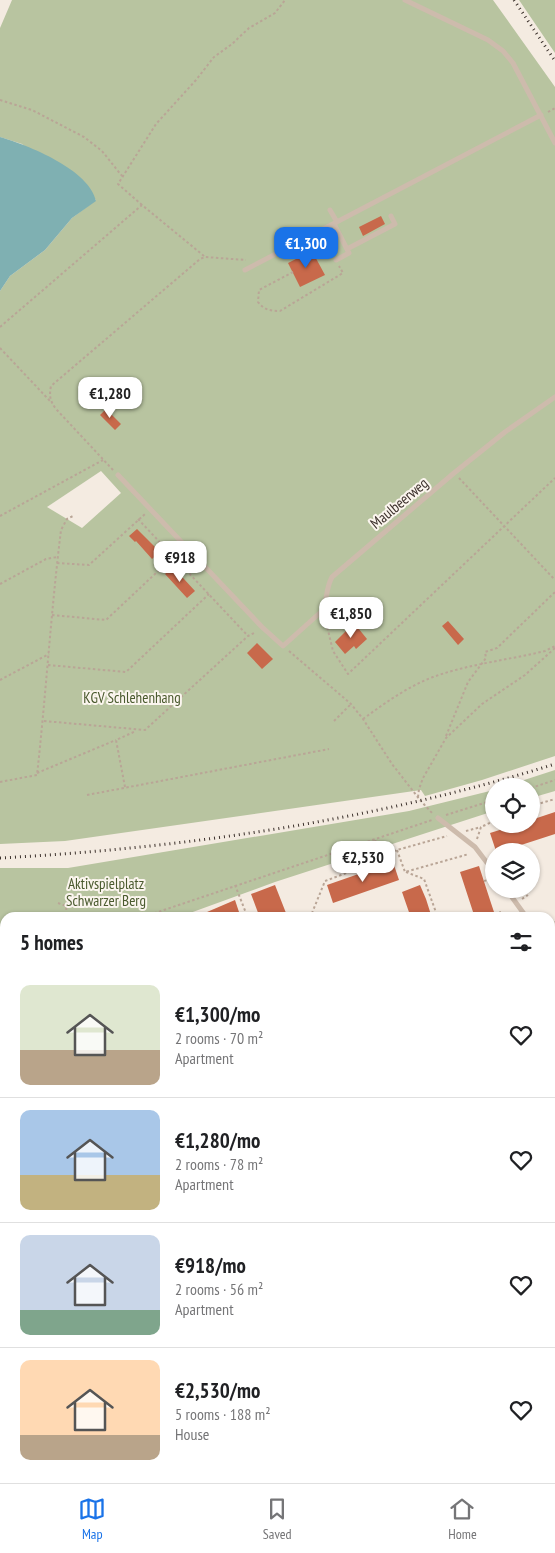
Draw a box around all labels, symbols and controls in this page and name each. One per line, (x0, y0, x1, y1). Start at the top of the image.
pin: €1,300 (265, 226, 347, 269)
text: €1,300 (285, 233, 327, 253)
pin: €1,280 (69, 376, 151, 419)
text: €1,280 (89, 383, 131, 403)
street label: Maulbeerweg (366, 473, 432, 533)
pin: €918 (150, 540, 210, 583)
text: €918 (165, 547, 195, 567)
pin: €1,850 (310, 596, 392, 639)
text: €1,850 (330, 603, 372, 623)
park label: KGV Schlehenhang (83, 688, 181, 707)
map controls (485, 778, 540, 898)
button: locate (485, 778, 540, 833)
pin: €2,530 (322, 840, 404, 883)
button: layers (485, 843, 540, 898)
text: €2,530 (342, 847, 384, 867)
park label: Aktivspielplatz Schwarzer Berg (66, 874, 146, 910)
icon: filters (507, 928, 535, 956)
text: 5 homes (20, 929, 83, 956)
text: €1,300/mo (175, 1001, 260, 1028)
icon: home (60, 1005, 120, 1065)
icon: heart (507, 1021, 535, 1049)
text: 2 rooms · 70 m² (175, 1028, 263, 1048)
text: Apartment (175, 1048, 234, 1068)
text: €1,280/mo (175, 1127, 260, 1154)
icon: home (60, 1130, 120, 1190)
icon: heart (507, 1146, 535, 1174)
text: 2 rooms · 78 m² (175, 1154, 263, 1174)
text: Apartment (175, 1174, 234, 1194)
text: €918/mo (175, 1252, 246, 1279)
icon: home (60, 1255, 120, 1315)
icon: heart (507, 1271, 535, 1299)
text: 2 rooms · 56 m² (175, 1279, 263, 1299)
text: Apartment (175, 1299, 234, 1319)
text: €2,530/mo (175, 1377, 260, 1404)
icon: home (60, 1380, 120, 1440)
icon: heart (507, 1396, 535, 1424)
text: 5 rooms · 188 m² (175, 1404, 271, 1424)
text: House (175, 1424, 209, 1444)
tab: Map (78, 1495, 106, 1543)
tab: Saved (263, 1495, 292, 1543)
tab: Home (448, 1495, 477, 1543)

